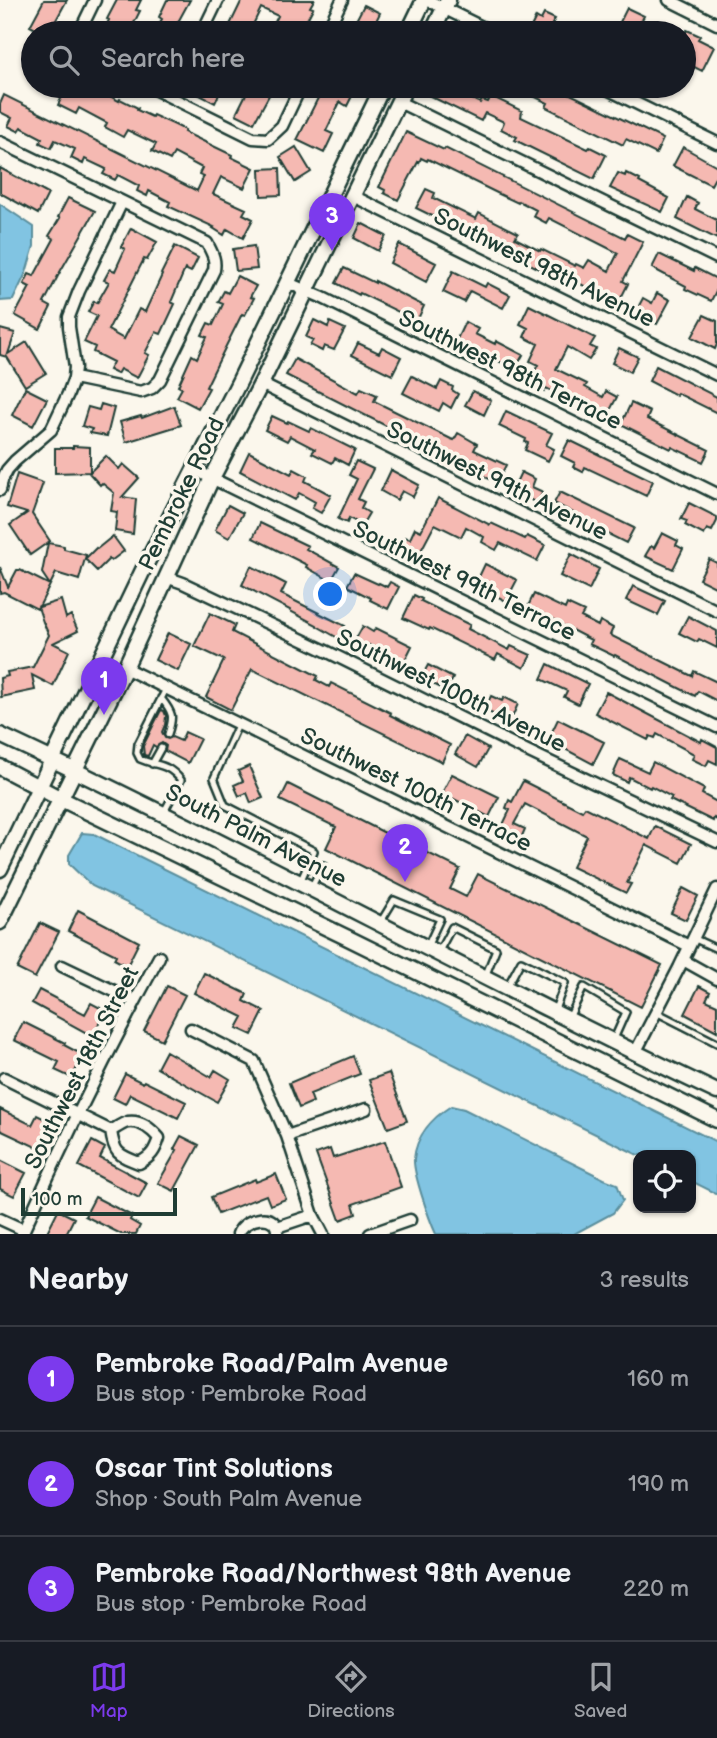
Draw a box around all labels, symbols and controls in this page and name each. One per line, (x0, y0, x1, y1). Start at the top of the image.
search box (21, 21, 696, 98)
icon: search (45, 41, 83, 79)
text: Search here (101, 44, 245, 75)
pin: 3 (309, 193, 355, 251)
street label: Southwest 98th Avenue (429, 202, 659, 334)
street label: Southwest 98th Terrace (394, 304, 626, 436)
street label: Pembroke Road (133, 413, 231, 575)
street label: Southwest 99th Avenue (382, 415, 612, 547)
street label: Southwest 99th Terrace (348, 515, 580, 647)
your location (313, 577, 347, 611)
street label: Southwest 100th Avenue (332, 623, 570, 759)
pin: 1 (81, 657, 127, 715)
street label: Southwest 100th Terrace (296, 722, 536, 858)
street label: South Palm Avenue (161, 778, 351, 894)
pin: 2 (382, 824, 428, 882)
street label: Southwest 18th Street (19, 962, 145, 1174)
map controls (633, 1150, 696, 1213)
button: locate (633, 1150, 696, 1213)
scale bar (21, 1185, 177, 1217)
text: 100 m (32, 1188, 83, 1211)
text: Nearby (28, 1262, 128, 1298)
text: 3 results (600, 1266, 689, 1294)
text: Pembroke Road/Palm Avenue (95, 1349, 448, 1380)
text: 1 (46, 1365, 56, 1393)
text: 160 m (627, 1365, 689, 1393)
text: Bus stop · Pembroke Road (95, 1380, 367, 1408)
text: Oscar Tint Solutions (95, 1454, 333, 1485)
text: 2 (44, 1470, 58, 1498)
text: 190 m (628, 1470, 689, 1498)
text: Shop · South Palm Avenue (95, 1485, 362, 1513)
text: Pembroke Road/Northwest 98th Avenue (95, 1559, 571, 1590)
text: 3 (44, 1575, 58, 1603)
text: 220 m (623, 1575, 689, 1603)
text: Bus stop · Pembroke Road (95, 1590, 367, 1618)
tab: Map (90, 1658, 128, 1723)
tab: Directions (307, 1658, 395, 1723)
tab: Saved (574, 1658, 627, 1723)

